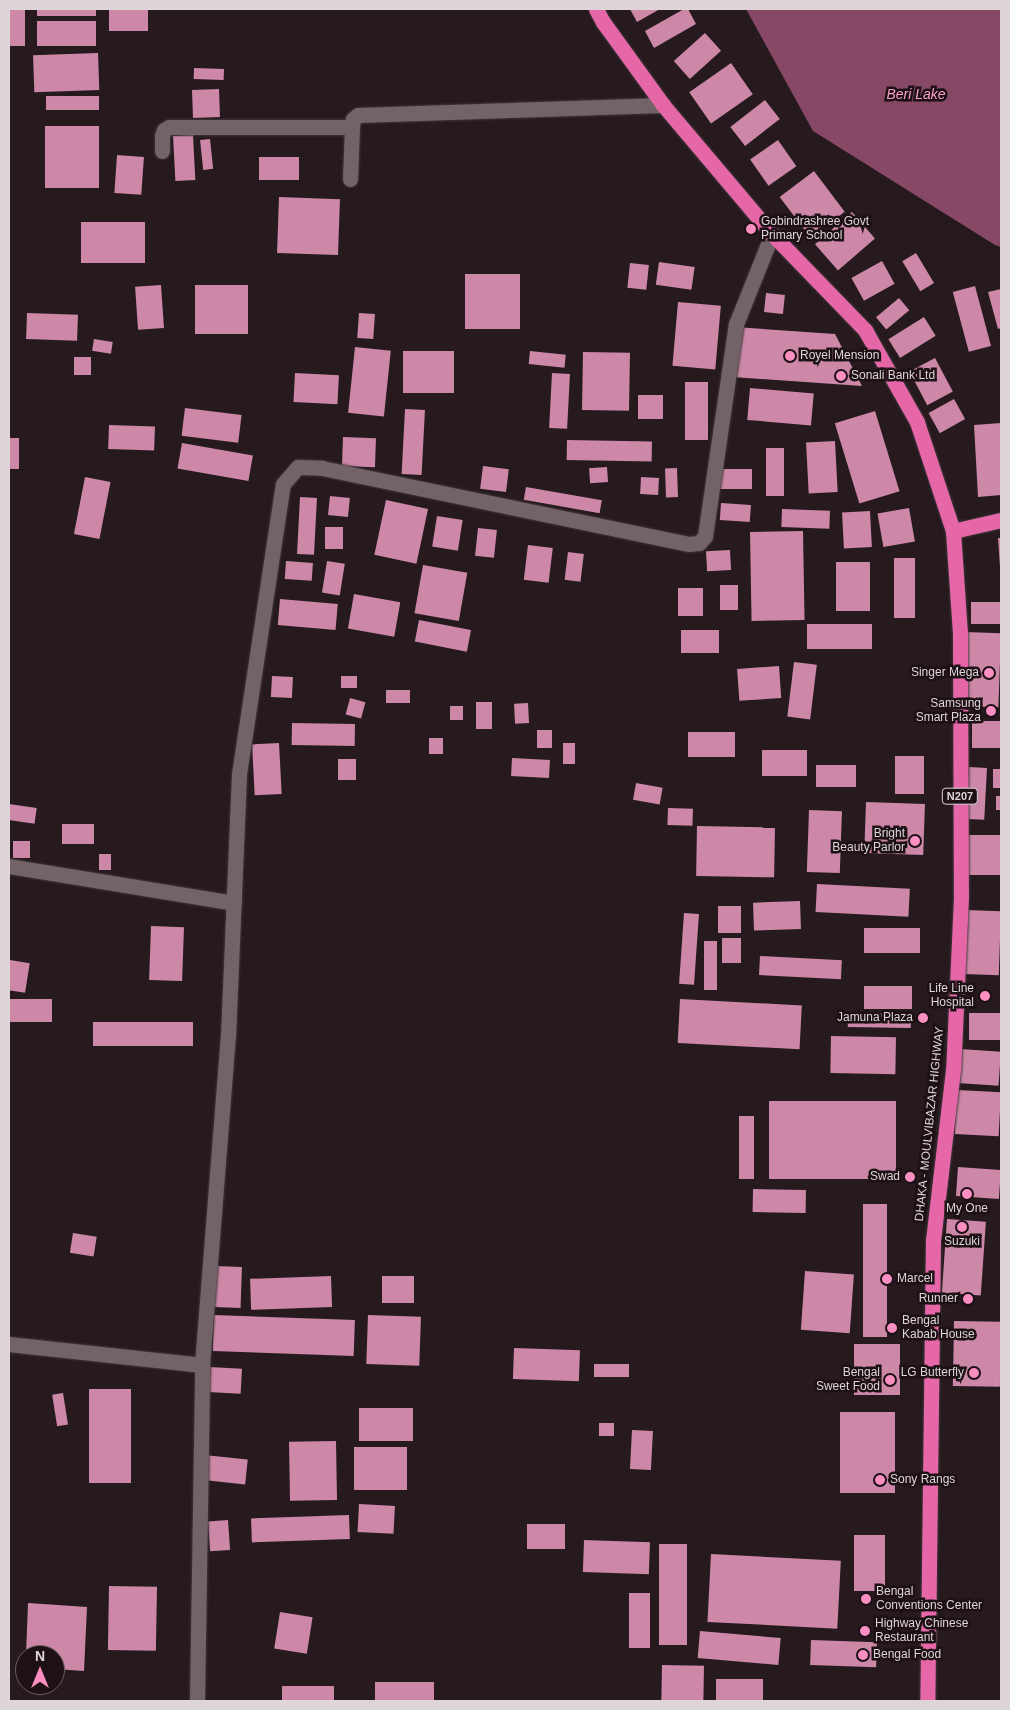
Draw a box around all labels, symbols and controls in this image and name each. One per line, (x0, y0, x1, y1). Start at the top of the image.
water label: Beri Lake (886, 86, 946, 102)
place label: Gobindrashree Govt Primary School (761, 215, 869, 243)
marker: Gobindrashree Govt Primary School (745, 223, 757, 235)
place label: Royel Mension (800, 349, 879, 363)
marker: Royel Mension (784, 350, 796, 362)
place label: Sonali Bank Ltd (851, 369, 935, 383)
marker: Sonali Bank Ltd (835, 370, 847, 382)
place label: Singer Mega (911, 666, 979, 680)
marker: Singer Mega (983, 667, 995, 679)
place label: Samsung Smart Plaza (916, 697, 981, 725)
marker: Samsung Smart Plaza (985, 705, 997, 717)
road number: N207 (941, 788, 979, 804)
place label: Bright Beauty Parlor (832, 827, 905, 855)
marker: Bright Beauty Parlor (909, 835, 921, 847)
place label: Life Line Hospital (929, 982, 974, 1010)
marker: Life Line Hospital (978, 989, 992, 1003)
place label: Jamuna Plaza (837, 1011, 913, 1025)
marker: Jamuna Plaza (917, 1012, 929, 1024)
street label: DHAKA - MOULVIBAZAR HIGHWAY (913, 1026, 947, 1222)
place label: Swad (870, 1170, 900, 1184)
marker: Swad (904, 1171, 916, 1183)
marker: My One (961, 1188, 973, 1200)
place label: My One (946, 1202, 988, 1216)
marker: Suzuki (956, 1221, 968, 1233)
place label: Suzuki (944, 1235, 980, 1249)
place label: Marcel (897, 1272, 933, 1286)
marker: Marcel (881, 1273, 893, 1285)
place label: Runner (919, 1292, 958, 1306)
marker: Runner (962, 1293, 974, 1305)
place label: Bengal Kabab House (902, 1314, 975, 1342)
marker: Bengal Kabab House (886, 1322, 898, 1334)
place label: Bengal Sweet Food (816, 1366, 880, 1394)
place label: LG Butterfly (901, 1366, 964, 1380)
marker: LG Butterfly (968, 1367, 980, 1379)
marker: Bengal Sweet Food (884, 1374, 896, 1386)
place label: Sony Rangs (890, 1473, 955, 1487)
marker: Sony Rangs (874, 1474, 886, 1486)
place label: Bengal Conventions Center (876, 1585, 982, 1613)
marker: Bengal Conventions Center (860, 1593, 872, 1605)
place label: Highway Chinese Restaurant (875, 1617, 968, 1645)
marker: Highway Chinese Restaurant (859, 1625, 871, 1637)
north arrow (15, 1645, 65, 1695)
text: N (35, 1648, 45, 1664)
place label: Bengal Food (873, 1648, 941, 1662)
marker: Bengal Food (857, 1649, 869, 1661)

